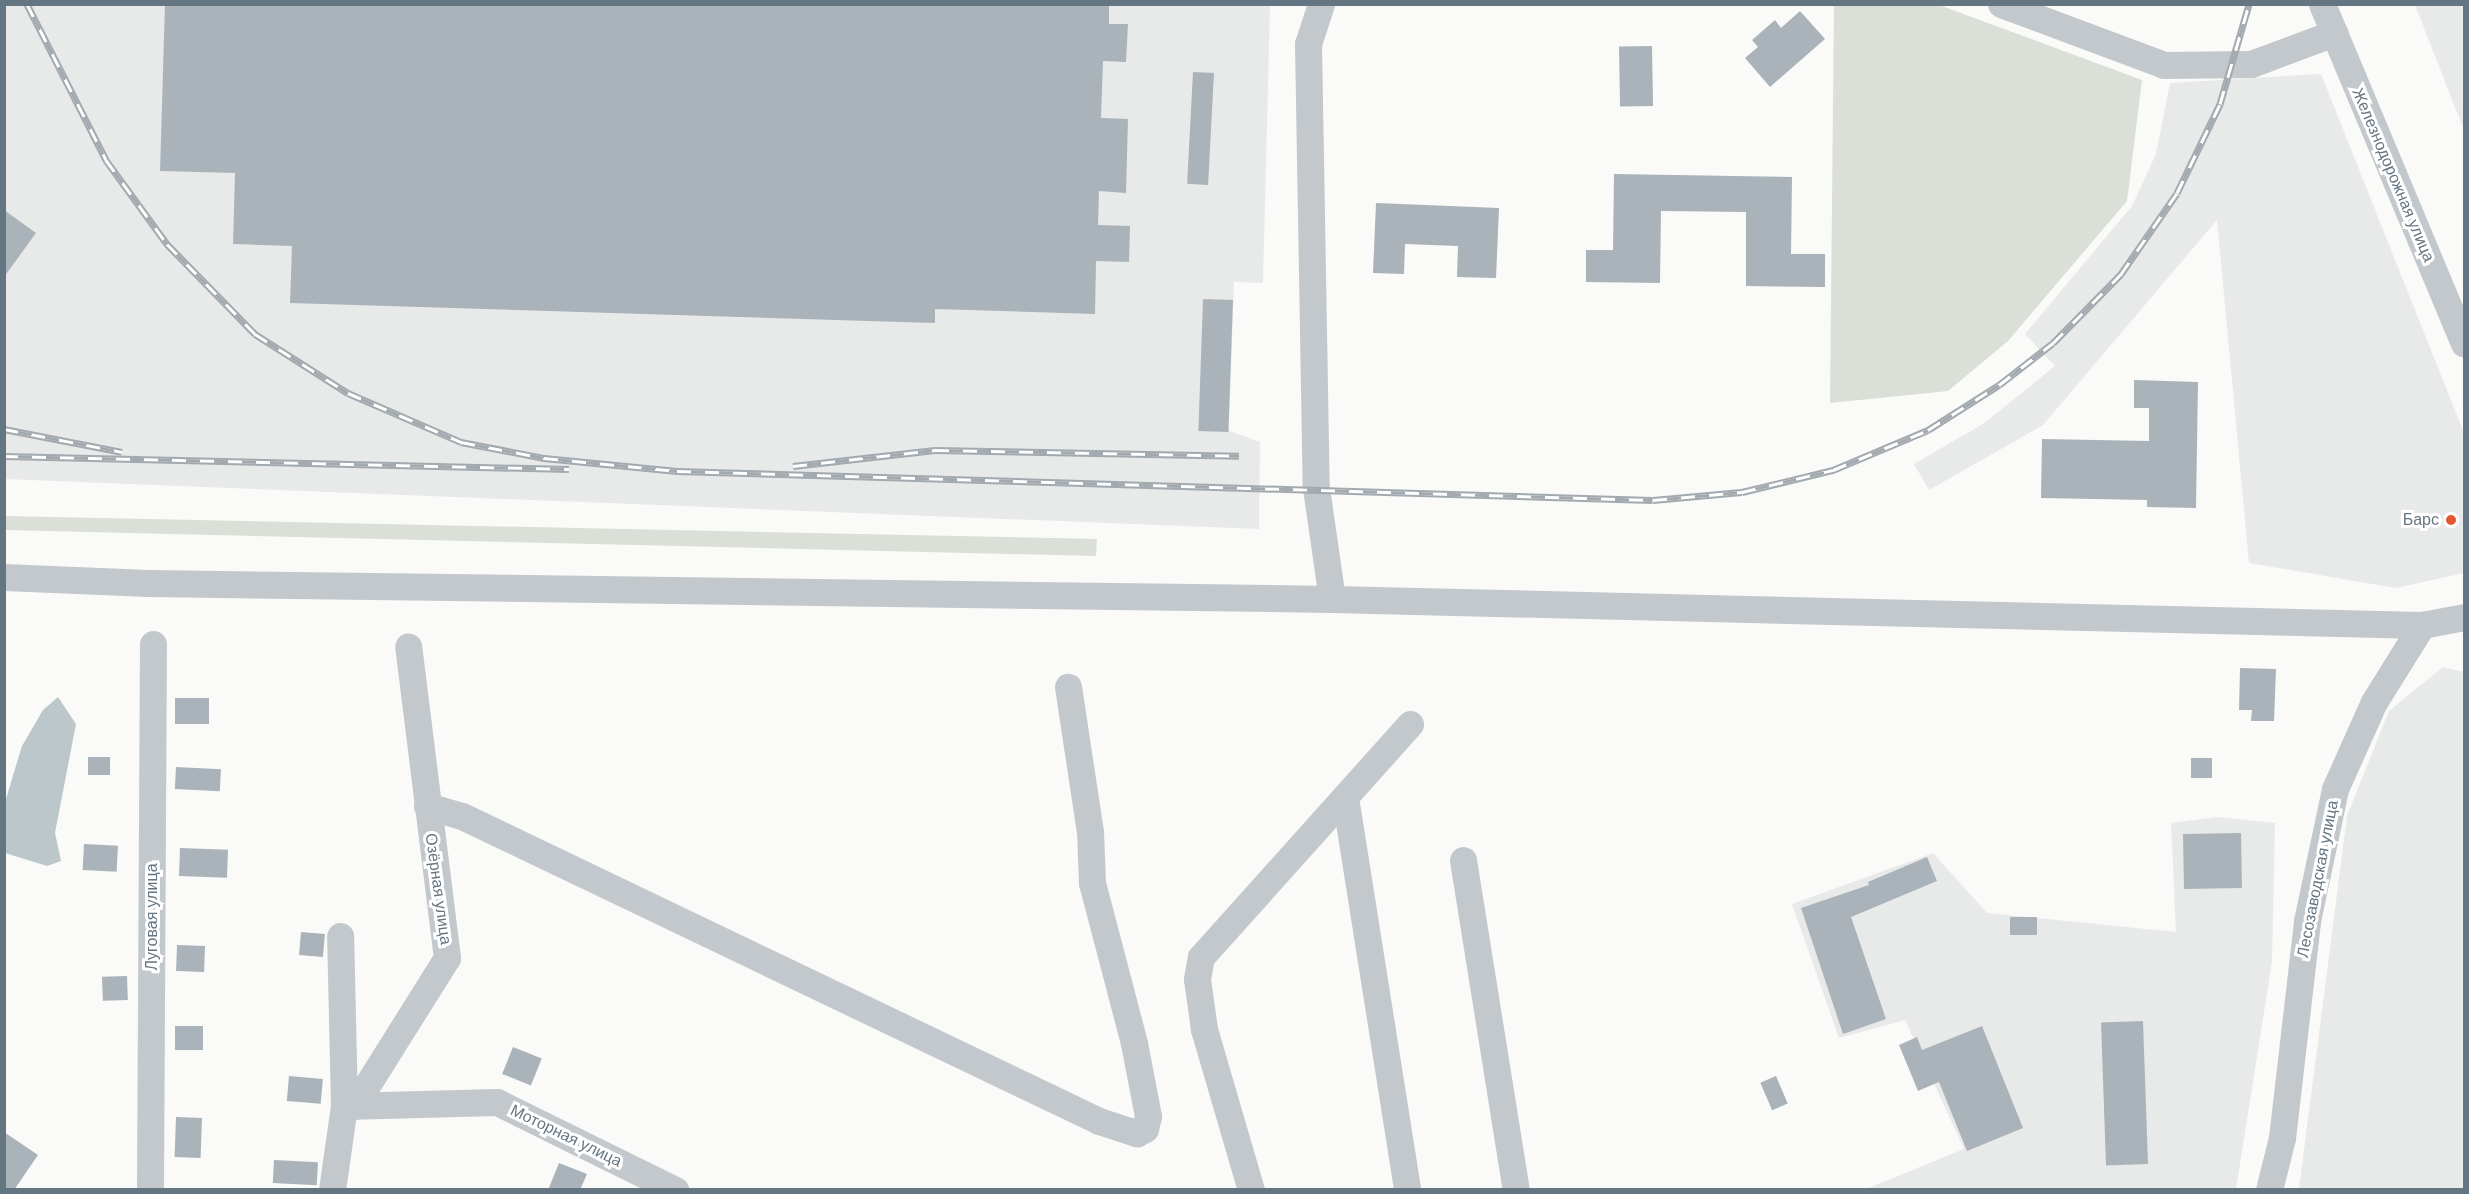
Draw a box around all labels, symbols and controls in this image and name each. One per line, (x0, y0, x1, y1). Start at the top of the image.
street label: Железнодорожная улица (2348, 85, 2438, 265)
place label: Барс (2403, 510, 2439, 530)
marker: Барс (2444, 513, 2458, 527)
street label: Лесозаводская улица (2293, 799, 2343, 959)
street label: Озёрная улица (421, 832, 455, 946)
street label: Луговая улица (142, 863, 162, 971)
street label: Моторная улица (507, 1101, 625, 1171)

